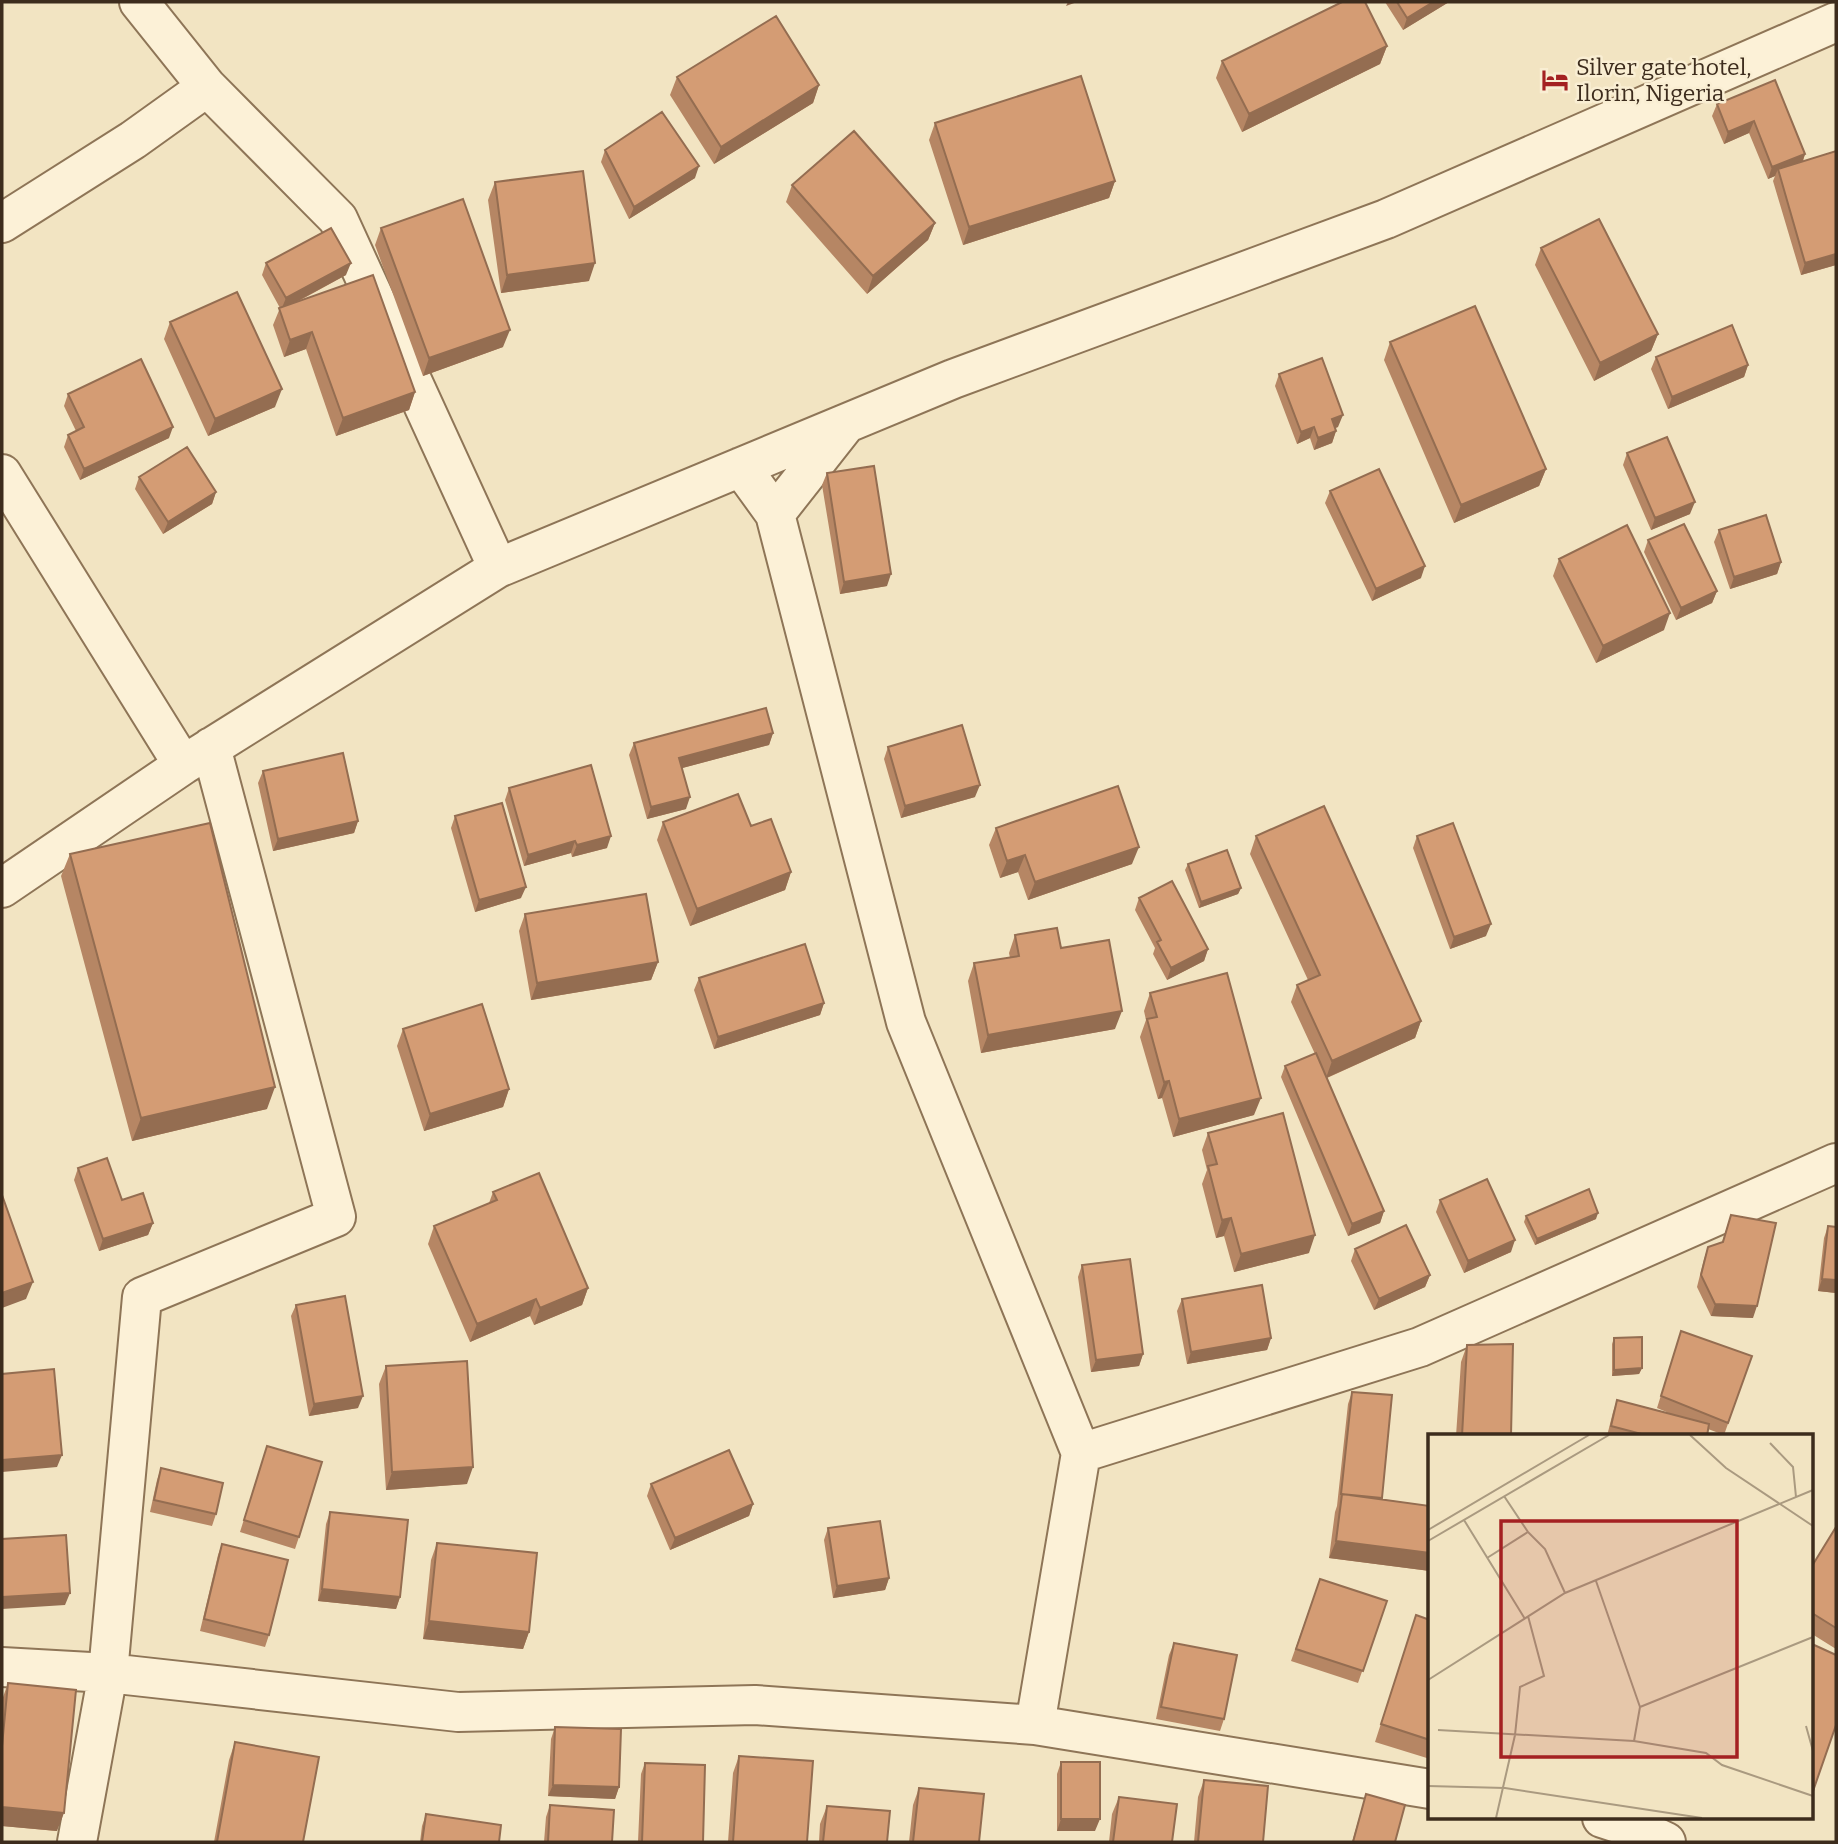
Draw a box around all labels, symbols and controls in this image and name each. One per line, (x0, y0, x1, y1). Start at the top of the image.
place label: Silver gate hotel, Ilorin, Nigeria (1576, 53, 1751, 107)
hotel icon: Silver gate hotel, Ilorin, Nigeria (1540, 65, 1570, 95)
inset map (1428, 1434, 1814, 1820)

